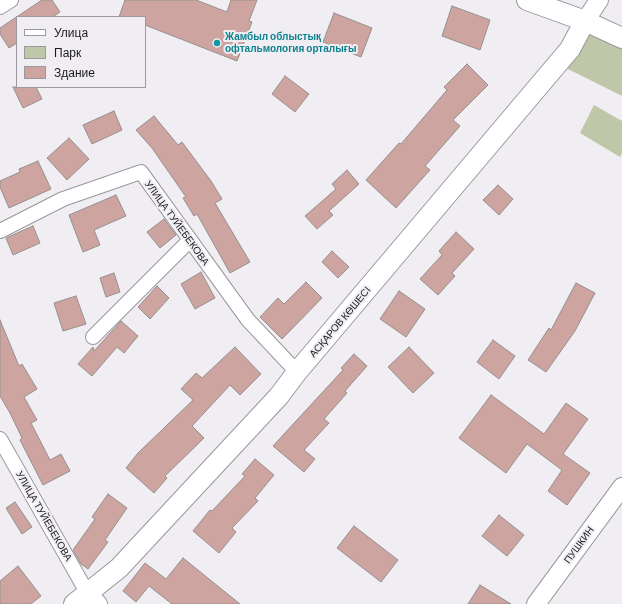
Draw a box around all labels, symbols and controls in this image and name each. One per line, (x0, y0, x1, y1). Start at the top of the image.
legend (16, 16, 146, 88)
text: Улица (54, 25, 88, 39)
place label: Жамбыл облыстық офтальмология орталығы (225, 31, 356, 54)
marker: Жамбыл облыстық офтальмология орталығы (212, 38, 222, 48)
text: Парк (54, 45, 81, 59)
text: Здание (54, 65, 95, 79)
street label: УЛИЦА ТУЙЕБЕКОВА (142, 178, 212, 268)
street label: АСҚАРОВ КӨШЕСІ (307, 284, 373, 360)
street label: УЛИЦА ТУЙЕБЕКОВА (13, 469, 75, 563)
street label: ПУШКИН (562, 524, 596, 566)

